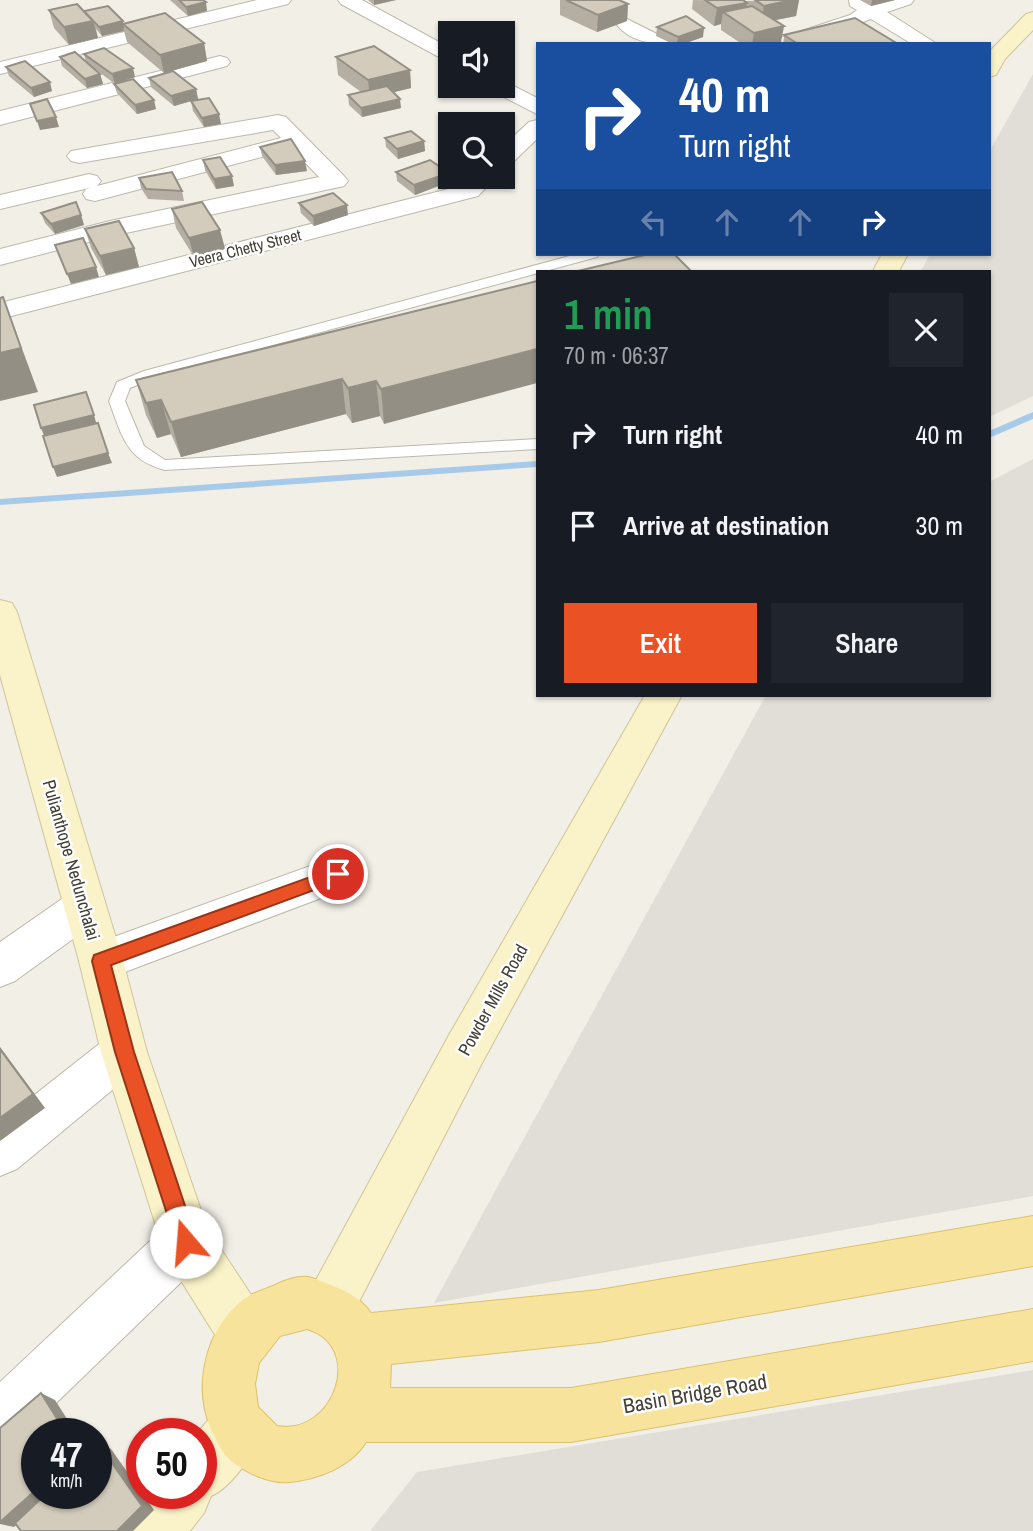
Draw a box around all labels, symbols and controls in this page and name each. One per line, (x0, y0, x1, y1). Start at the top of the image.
map controls (438, 21, 515, 189)
button: sound (438, 21, 515, 98)
text: 40 m (679, 61, 771, 127)
icon: right (564, 70, 655, 161)
button: search (438, 112, 515, 189)
text: Turn right (679, 124, 791, 167)
icon: left (635, 203, 673, 241)
icon: ahead (708, 203, 746, 241)
icon: ahead (781, 203, 819, 241)
icon: right (854, 203, 892, 241)
street label: Veera Chetty Street (187, 223, 304, 273)
text: 1 min (564, 286, 653, 342)
button: close (889, 293, 963, 367)
text: 70 m · 06:37 (564, 340, 669, 371)
icon: right (564, 416, 602, 454)
text: Turn right (623, 417, 722, 452)
text: 40 m (916, 417, 963, 452)
icon: arrive (564, 507, 602, 545)
text: Arrive at destination (623, 508, 829, 543)
text: 30 m (916, 508, 963, 543)
button: Exit (564, 603, 757, 683)
button: Share (771, 603, 963, 683)
street label: Pulianthope Nedunchalai (37, 777, 106, 943)
pin (308, 844, 368, 904)
icon: arrive (319, 855, 357, 893)
street label: Powder Mills Road (452, 940, 534, 1060)
position arrow (149, 1205, 223, 1279)
street label: Basin Bridge Road (621, 1367, 769, 1420)
speed limit sign: 50 (126, 1418, 217, 1509)
text: 47 (51, 1431, 82, 1478)
text: km/h (51, 1468, 83, 1493)

